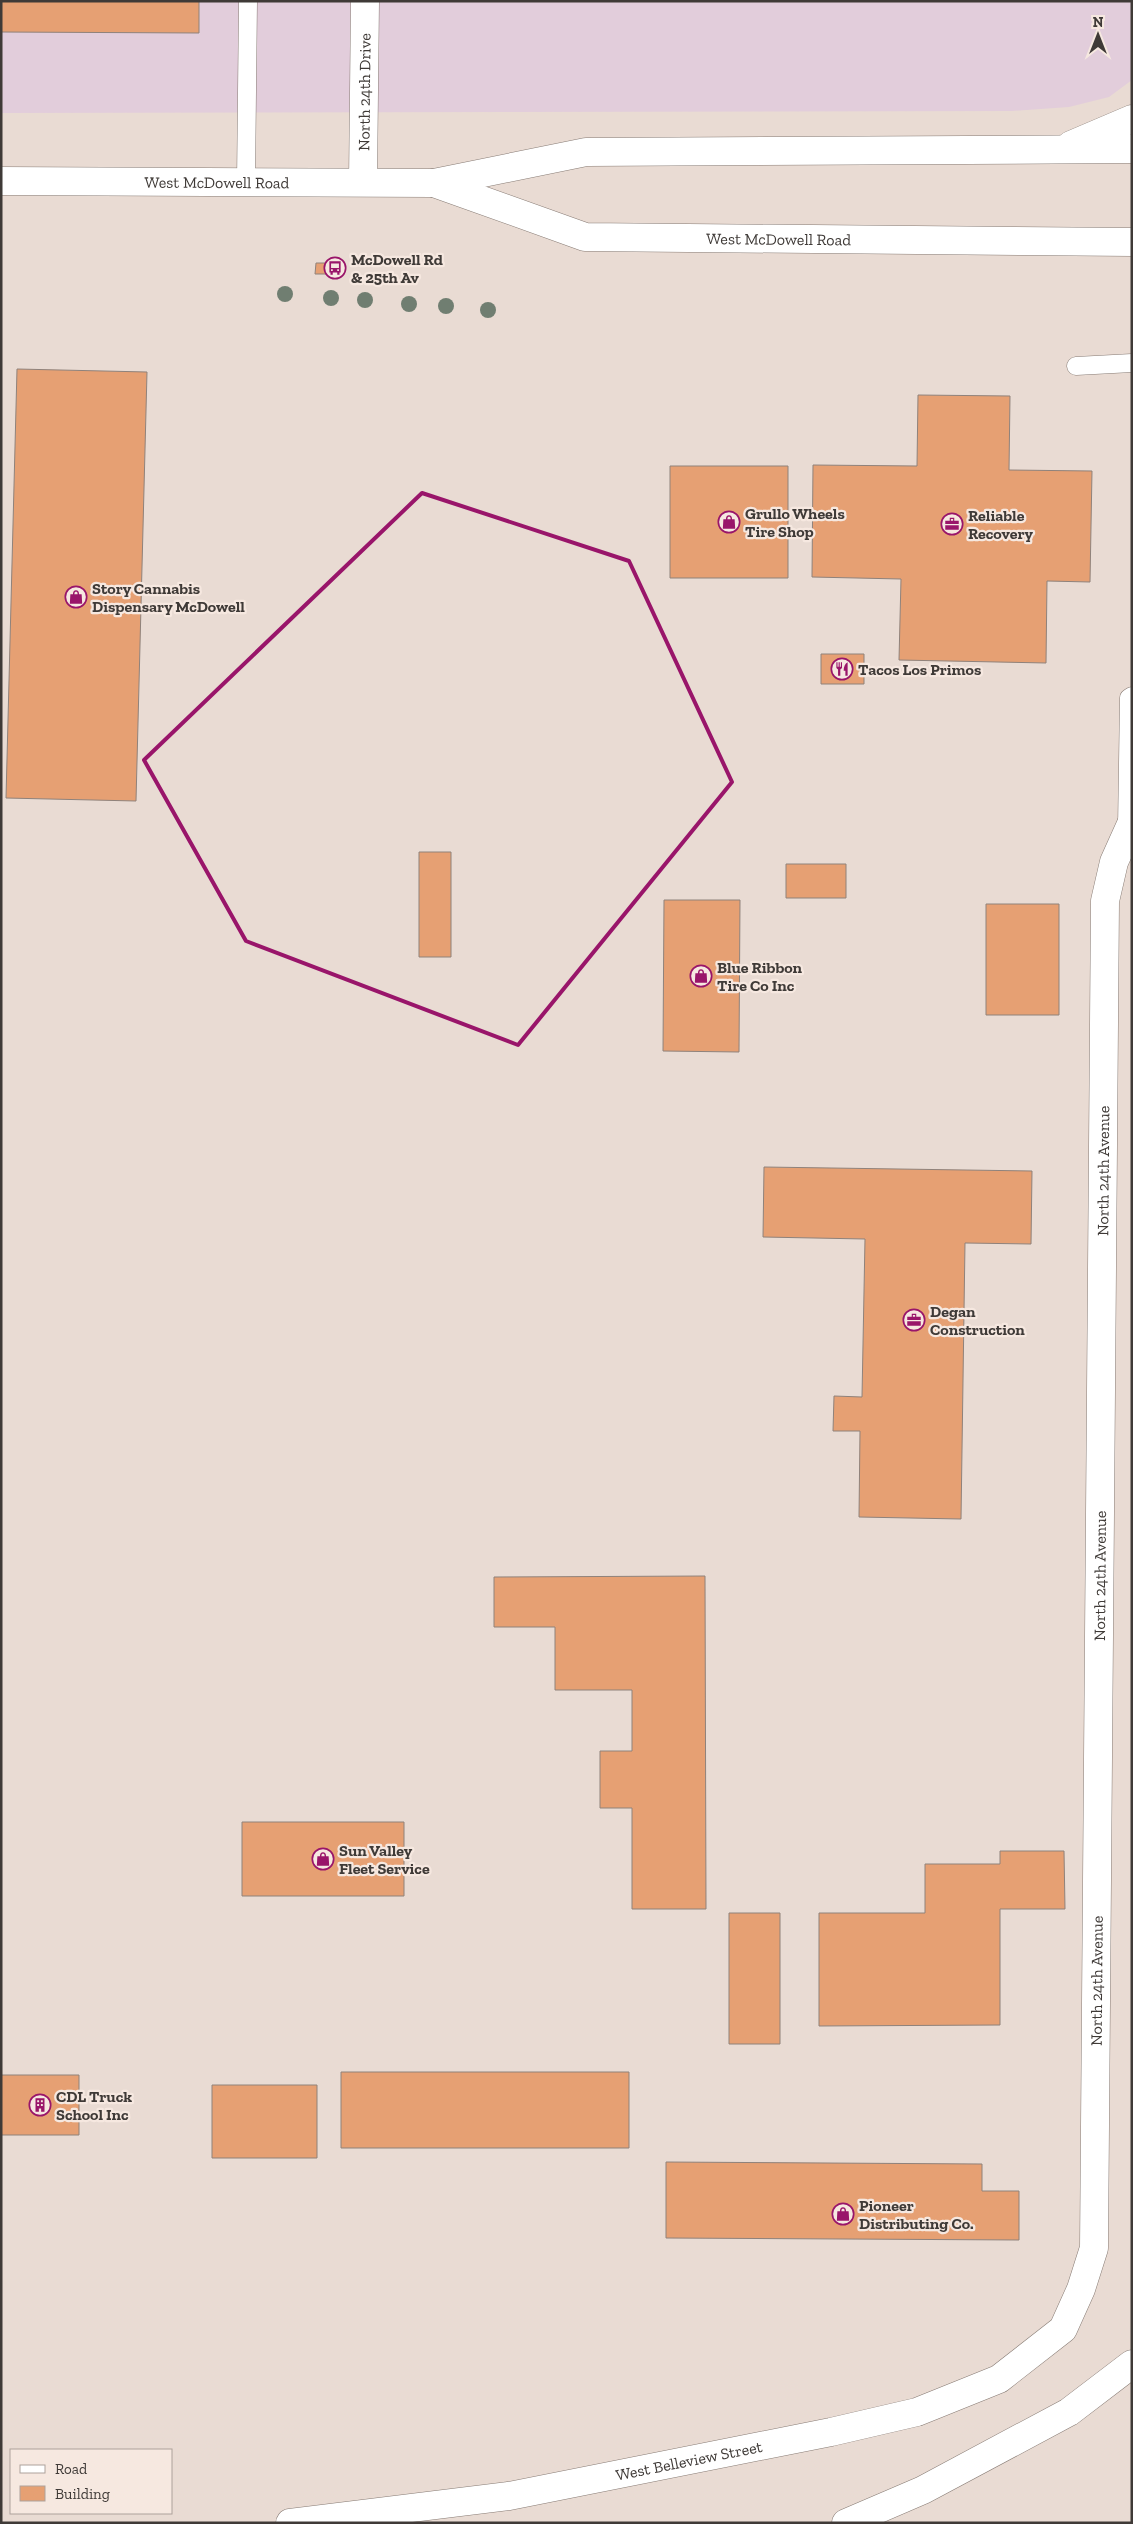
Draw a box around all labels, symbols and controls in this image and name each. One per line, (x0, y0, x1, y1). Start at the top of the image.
north arrow (1073, 10, 1123, 60)
text: N (1093, 14, 1104, 31)
street label: North 24th Drive (354, 33, 374, 151)
street label: West McDowell Road (145, 172, 290, 192)
street label: West McDowell Road (706, 229, 851, 249)
place label: McDowell Rd & 25th Av (351, 250, 443, 287)
bus stop icon: McDowell Rd & 25th Av (323, 256, 347, 280)
place label: Grullo Wheels Tire Shop (745, 504, 845, 541)
place label: Reliable Recovery (968, 506, 1033, 543)
shop icon: Grullo Wheels Tire Shop (717, 510, 741, 534)
office icon: Reliable Recovery (940, 512, 964, 536)
place label: Story Cannabis Dispensary McDowell (92, 579, 245, 616)
shop icon: Story Cannabis Dispensary McDowell (64, 585, 88, 609)
restaurant icon: Tacos Los Primos (830, 657, 854, 681)
place label: Tacos Los Primos (858, 660, 981, 679)
place label: Blue Ribbon Tire Co Inc (717, 958, 803, 995)
shop icon: Blue Ribbon Tire Co Inc (689, 964, 713, 988)
street label: North 24th Avenue (1093, 1106, 1113, 1236)
place label: Degan Construction (930, 1302, 1025, 1339)
office icon: Degan Construction (902, 1308, 926, 1332)
street label: North 24th Avenue (1089, 1511, 1110, 1641)
place label: Sun Valley Fleet Service (339, 1841, 430, 1878)
shop icon: Sun Valley Fleet Service (311, 1847, 335, 1871)
street label: North 24th Avenue (1086, 1916, 1106, 2046)
place label: CDL Truck School Inc (56, 2087, 132, 2124)
building icon: CDL Truck School Inc (28, 2093, 52, 2117)
place label: Pioneer Distributing Co. (859, 2196, 974, 2233)
shop icon: Pioneer Distributing Co. (831, 2202, 855, 2226)
street label: West Belleview Street (614, 2436, 764, 2484)
legend (10, 2449, 172, 2514)
text: Road (55, 2460, 88, 2478)
text: Building (55, 2485, 110, 2503)

